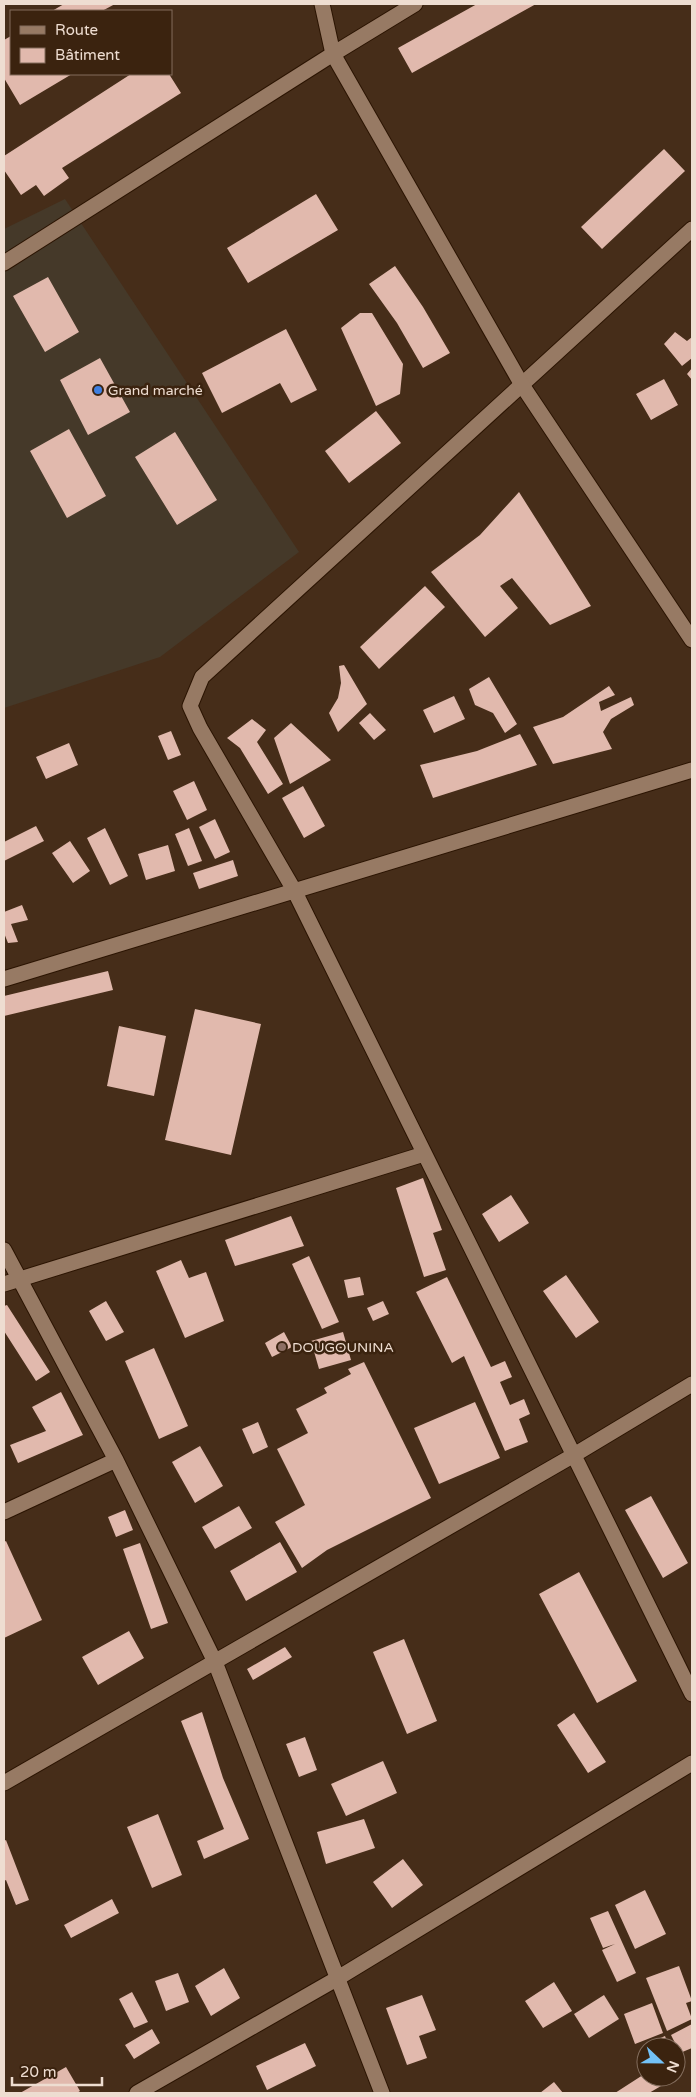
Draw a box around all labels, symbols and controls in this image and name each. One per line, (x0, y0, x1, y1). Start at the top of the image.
legend (10, 10, 172, 75)
text: Route (55, 21, 98, 39)
text: Bâtiment (55, 46, 120, 64)
place label: Grand marché (108, 382, 203, 399)
marker: Grand marché (92, 384, 104, 396)
place label: DOUGOUNINA (292, 1339, 394, 1356)
marker: DOUGOUNINA (276, 1341, 288, 1353)
north arrow (636, 2037, 686, 2087)
scale bar (12, 2054, 102, 2086)
text: N (663, 2058, 683, 2075)
text: 20 m (20, 2063, 57, 2081)

